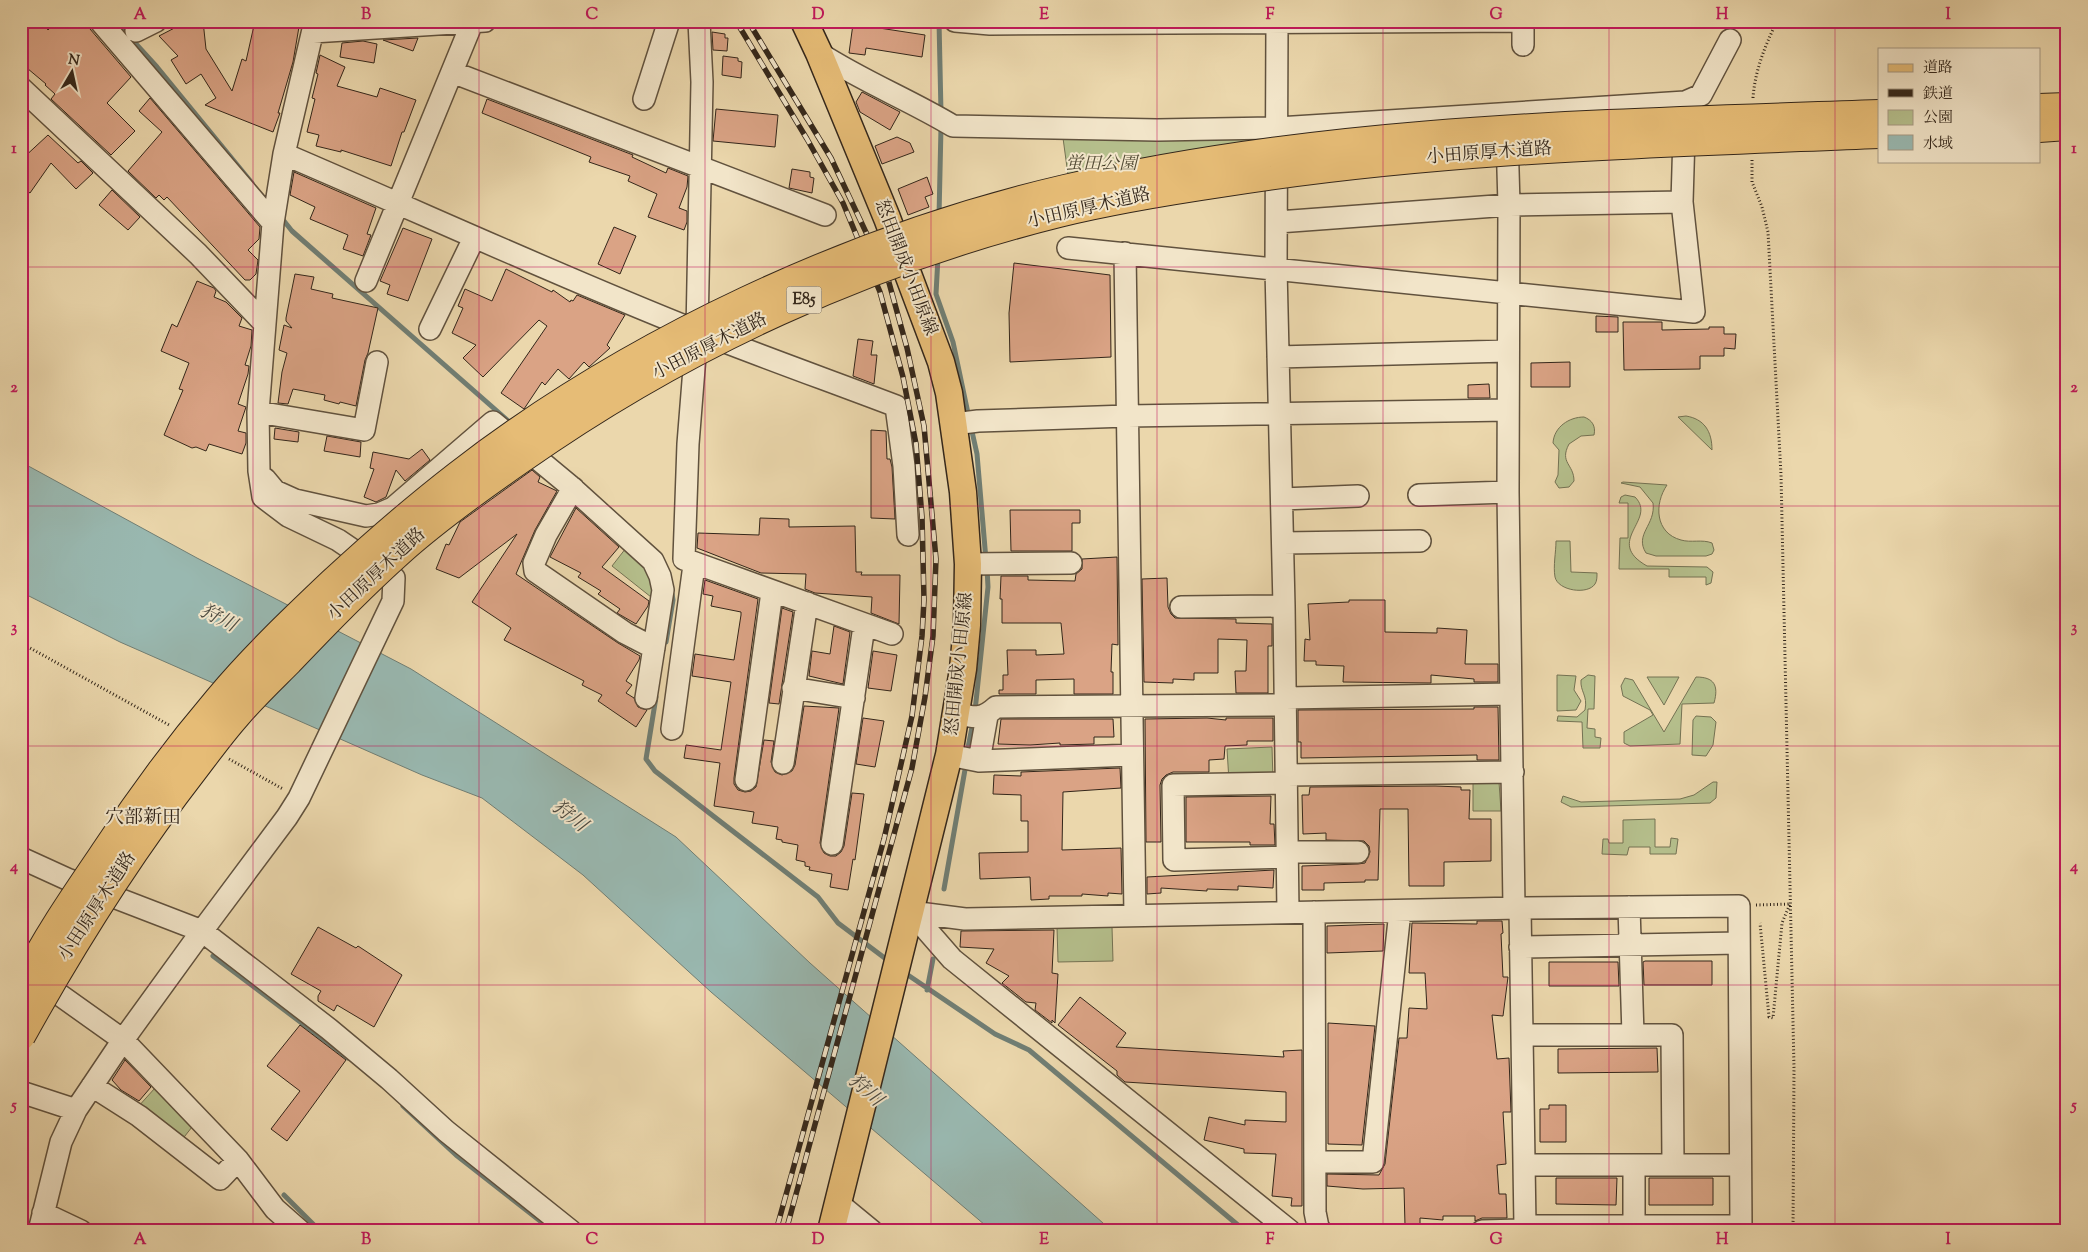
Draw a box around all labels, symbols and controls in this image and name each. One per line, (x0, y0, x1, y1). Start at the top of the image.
text: A (134, 4, 147, 27)
text: B (361, 4, 371, 27)
text: C (586, 4, 599, 27)
text: D (812, 4, 825, 27)
text: E (1039, 4, 1049, 27)
text: F (1266, 4, 1275, 27)
text: G (1489, 4, 1503, 27)
text: H (1716, 4, 1729, 27)
text: I (1945, 4, 1951, 27)
north arrow (48, 48, 98, 98)
legend (1878, 48, 2040, 162)
text: N (67, 50, 81, 72)
text: 道路 (1923, 58, 1953, 79)
text: 鉄道 (1923, 84, 1953, 105)
text: 公園 (1923, 108, 1953, 129)
text: 水域 (1923, 134, 1953, 155)
street label: 小田原厚木道路 (1425, 137, 1553, 171)
text: 1 (11, 138, 17, 161)
text: 1 (2071, 138, 2077, 161)
park label: 蛍田公園 (1065, 152, 1140, 178)
street label: 小田原厚木道路 (1025, 182, 1153, 236)
street label: 怒田開成小田原線 (867, 196, 943, 340)
road number: E85 (786, 286, 822, 314)
street label: 小田原厚木道路 (648, 307, 772, 387)
text: 2 (10, 377, 18, 400)
text: 2 (2070, 377, 2078, 400)
street label: 小田原厚木道路 (322, 523, 432, 627)
street label: 怒田開成小田原線 (940, 591, 980, 737)
water label: 狩川 (195, 598, 243, 641)
text: 3 (11, 617, 18, 640)
text: 3 (2071, 617, 2078, 640)
water label: 狩川 (546, 795, 594, 841)
district label: 穴部新田 (105, 805, 181, 832)
street label: 小田原厚木道路 (53, 847, 143, 967)
text: 4 (9, 856, 18, 879)
text: 4 (2069, 856, 2078, 879)
water label: 狩川 (842, 1068, 890, 1115)
text: 5 (9, 1095, 17, 1118)
text: 5 (2069, 1095, 2077, 1118)
text: A (134, 1229, 147, 1252)
text: B (361, 1229, 371, 1252)
text: C (586, 1229, 599, 1252)
text: D (812, 1229, 825, 1252)
text: E (1039, 1229, 1049, 1252)
text: F (1266, 1229, 1275, 1252)
text: G (1489, 1229, 1503, 1252)
text: H (1716, 1229, 1729, 1252)
text: I (1945, 1229, 1951, 1252)

